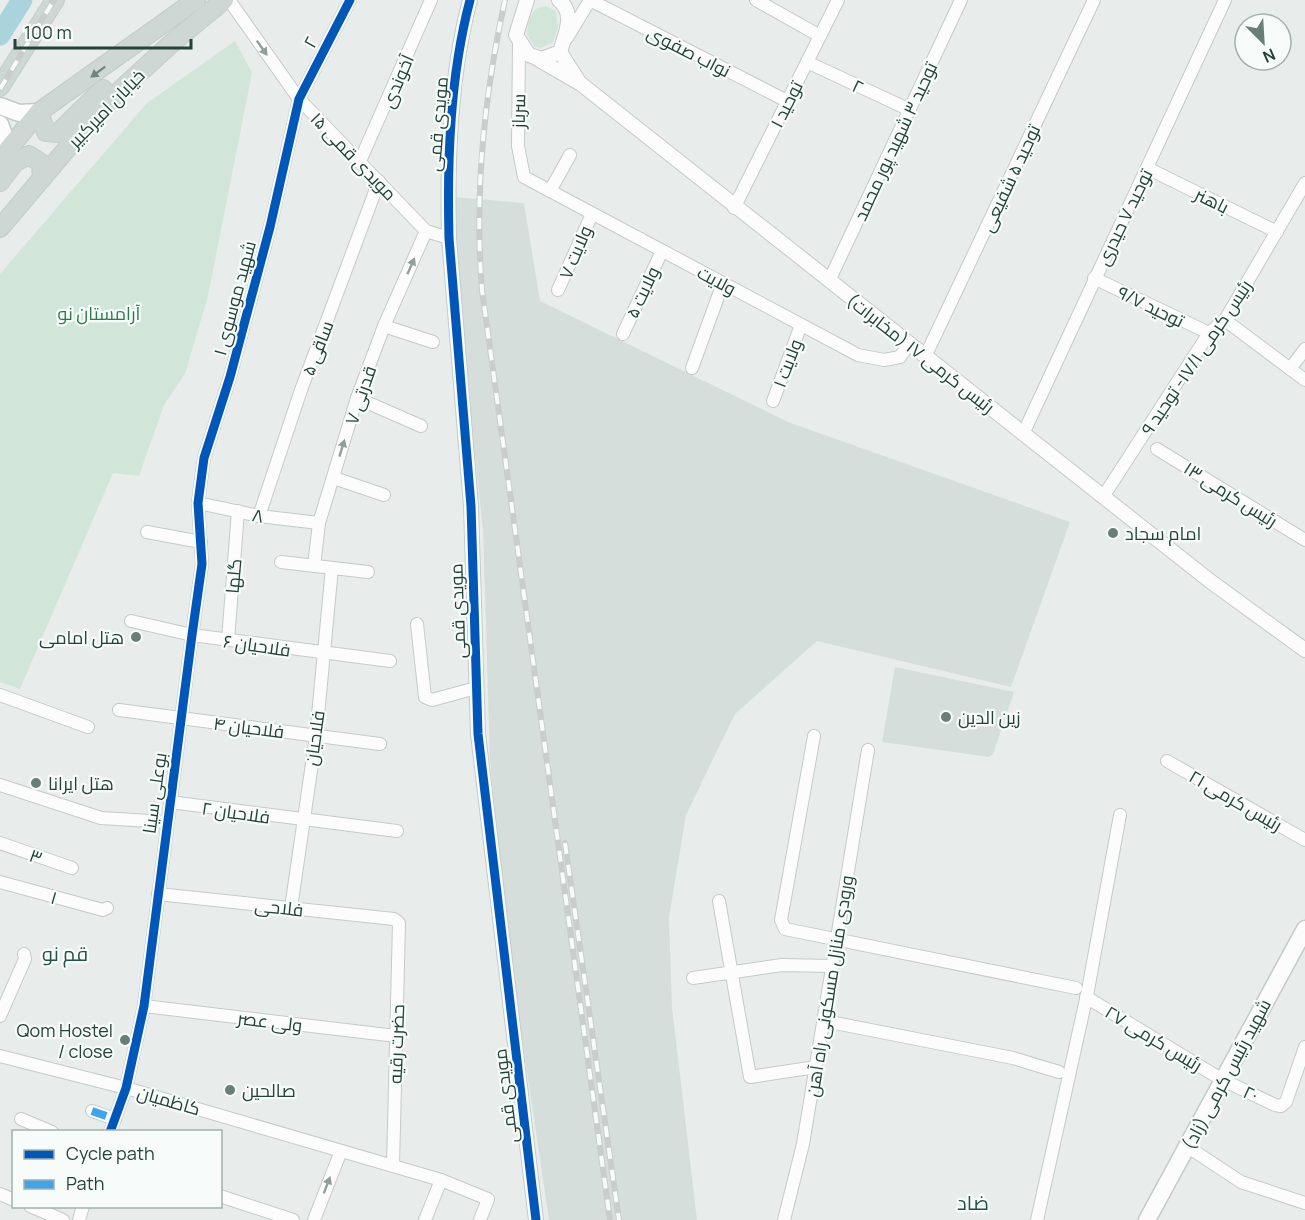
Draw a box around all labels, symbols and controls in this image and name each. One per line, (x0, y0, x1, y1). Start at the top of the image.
scale bar (15, 12, 190, 50)
north arrow (1233, 12, 1293, 72)
text: 100 m (24, 20, 72, 44)
street label: نواب صفوی (643, 20, 735, 82)
street label: ۲ (297, 32, 323, 52)
one-way arrow (256, 40, 268, 55)
text: N (1259, 43, 1279, 68)
street label: آخوندی (375, 50, 419, 111)
street label: توحید ۳ شهيد پور محمد (848, 58, 943, 225)
street label: خیابان امیرکبیر (62, 63, 150, 153)
one-way arrow (90, 65, 105, 77)
street label: ۲ (849, 73, 867, 99)
street label: مویدی قمی (421, 76, 453, 172)
street label: توحید ۱ (764, 76, 808, 131)
street label: سرباز (506, 93, 530, 130)
street label: مویدی قمی ۱۵ (306, 107, 402, 205)
street label: توحید ۵ شفیعی (975, 120, 1046, 236)
street label: توحید ۷ حیدری (1090, 165, 1158, 269)
street label: باهنر (1190, 181, 1233, 218)
street label: ولایت ۷ (553, 222, 597, 282)
street label: شهید موسوی ۱ (207, 238, 261, 358)
one-way arrow (406, 256, 416, 274)
street label: ولایت (693, 260, 741, 300)
street label: ولایت ۵ (620, 262, 664, 322)
street label: رئیس کرمی ۱۷/۱- توحید ۹ (1135, 275, 1257, 439)
street label: توحید ۹/۷ (1114, 280, 1188, 332)
street label: رئیس کرمی ۱۷ (مخابرات) (842, 288, 1000, 418)
park label: آرامستان نو (58, 301, 141, 325)
street label: ساقی ۵ (296, 317, 338, 379)
street label: ولایت ۱ (767, 335, 807, 391)
street label: قدرتی ۷ (339, 362, 381, 428)
one-way arrow (338, 439, 347, 457)
street label: رئیس کرمی ۱۳ (1180, 456, 1282, 532)
street label: ۸ (250, 502, 266, 528)
place label: امام سجاد (1125, 521, 1201, 546)
marker: امام سجاد (1106, 526, 1120, 540)
street label: گلها (220, 558, 246, 594)
street label: مویدی قمی (443, 563, 471, 659)
place label: هتل امامی (39, 625, 124, 649)
street label: فلاحیان ۶ (222, 628, 292, 662)
marker: هتل امامی (129, 630, 143, 644)
place label: زین الدین (958, 705, 1021, 729)
street label: فلاحیان (298, 709, 330, 767)
marker: زین الدین (939, 710, 953, 724)
street label: فلاحیان ۴ (212, 711, 286, 743)
street label: بوعلی سینا (136, 751, 172, 835)
street label: رئیس کرمی ۲۱ (1185, 764, 1287, 836)
place label: هتل ایرانا (48, 771, 114, 795)
marker: هتل ایرانا (29, 776, 43, 790)
street label: فلاحیان ۲ (200, 795, 272, 829)
street label: ۳ (26, 843, 46, 869)
street label: ورودی منازل مسکونی راه آهن (800, 873, 858, 1099)
street label: ۱ (48, 885, 60, 909)
street label: فلاحی (253, 893, 305, 921)
district label: قم نو (42, 940, 88, 968)
street label: شهید رئیس کرمی (زاد) (1176, 994, 1276, 1154)
street label: رئیس کرمی ۲۷ (1101, 1000, 1207, 1076)
street label: حضرت رقیه (383, 1004, 409, 1084)
street label: ولی عصر (235, 1005, 304, 1037)
place label: Qom Hostel / close (17, 1018, 113, 1063)
marker: Qom Hostel / close (118, 1033, 132, 1047)
street label: مویدی قمی (487, 1047, 523, 1145)
place label: صالحین (242, 1078, 296, 1102)
street label: ۲۰ (1240, 1079, 1262, 1107)
street label: کاظمیان (135, 1080, 203, 1120)
marker: صالحین (223, 1083, 237, 1097)
legend (12, 1130, 222, 1208)
text: Cycle path (66, 1141, 155, 1165)
text: Path (66, 1171, 104, 1195)
one-way arrow (322, 1176, 332, 1194)
district label: ضاد (957, 1189, 989, 1216)

